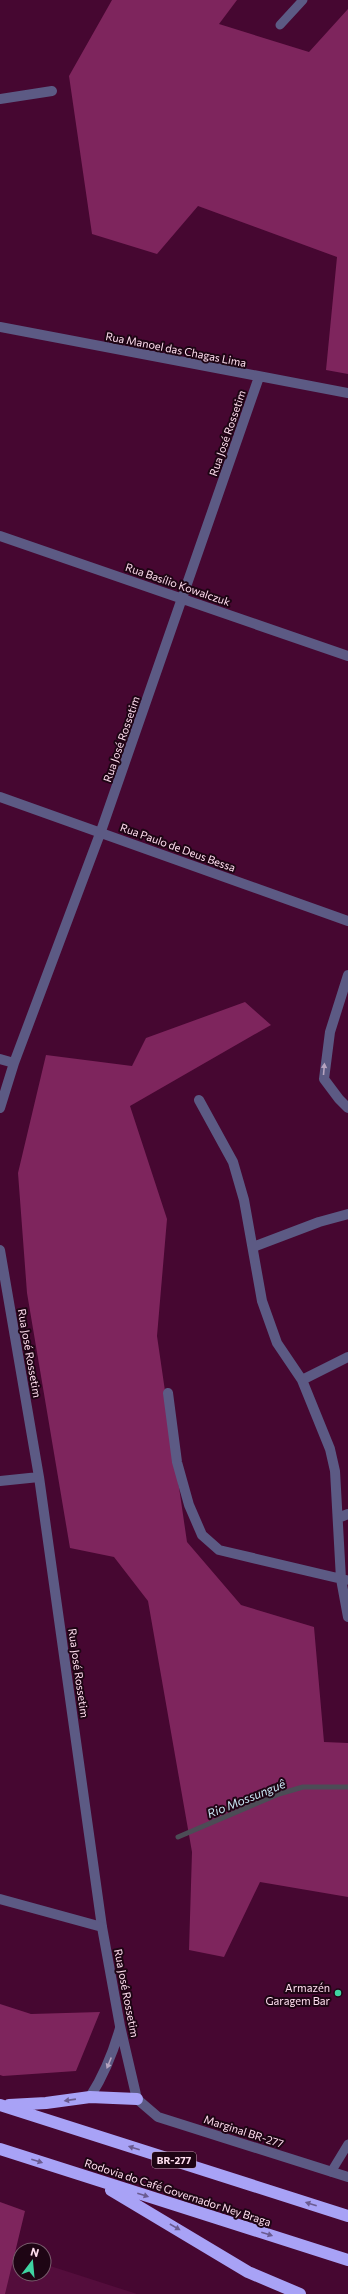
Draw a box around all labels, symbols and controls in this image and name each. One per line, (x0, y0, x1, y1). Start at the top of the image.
street label: Rua Manoel das Chagas Lima (105, 329, 247, 369)
street label: Rua José Rossetim (206, 388, 249, 478)
street label: Rua Basílio Kowalczuk (124, 560, 232, 608)
street label: Rua José Rossetim (100, 694, 143, 784)
street label: Rua Paulo de Deus Bessa (119, 820, 237, 874)
one-way arrow (321, 1063, 328, 1075)
street label: Rua José Rossetim (15, 1308, 44, 1399)
street label: Rua José Rossetim (65, 1628, 92, 1719)
water label: Rio Mossunguê (205, 1776, 288, 1820)
street label: Rua José Rossetim (111, 1948, 142, 2039)
place label: Armazén Garagem Bar (266, 1981, 331, 2007)
marker: Armazén Garagem Bar (333, 1988, 343, 1998)
one-way arrow (106, 2057, 112, 2069)
one-way arrow (64, 2097, 76, 2103)
street label: Marginal BR-277 (202, 2112, 286, 2150)
one-way arrow (127, 2144, 139, 2150)
road number: BR-277 (152, 2152, 196, 2168)
street label: Rodovia do Café Governador Ney Braga (83, 2156, 273, 2228)
one-way arrow (32, 2158, 44, 2164)
one-way arrow (138, 2192, 150, 2198)
one-way arrow (304, 2201, 316, 2207)
one-way arrow (169, 2224, 181, 2231)
one-way arrow (262, 2231, 274, 2237)
north arrow (12, 2242, 52, 2282)
text: N (29, 2245, 41, 2259)

